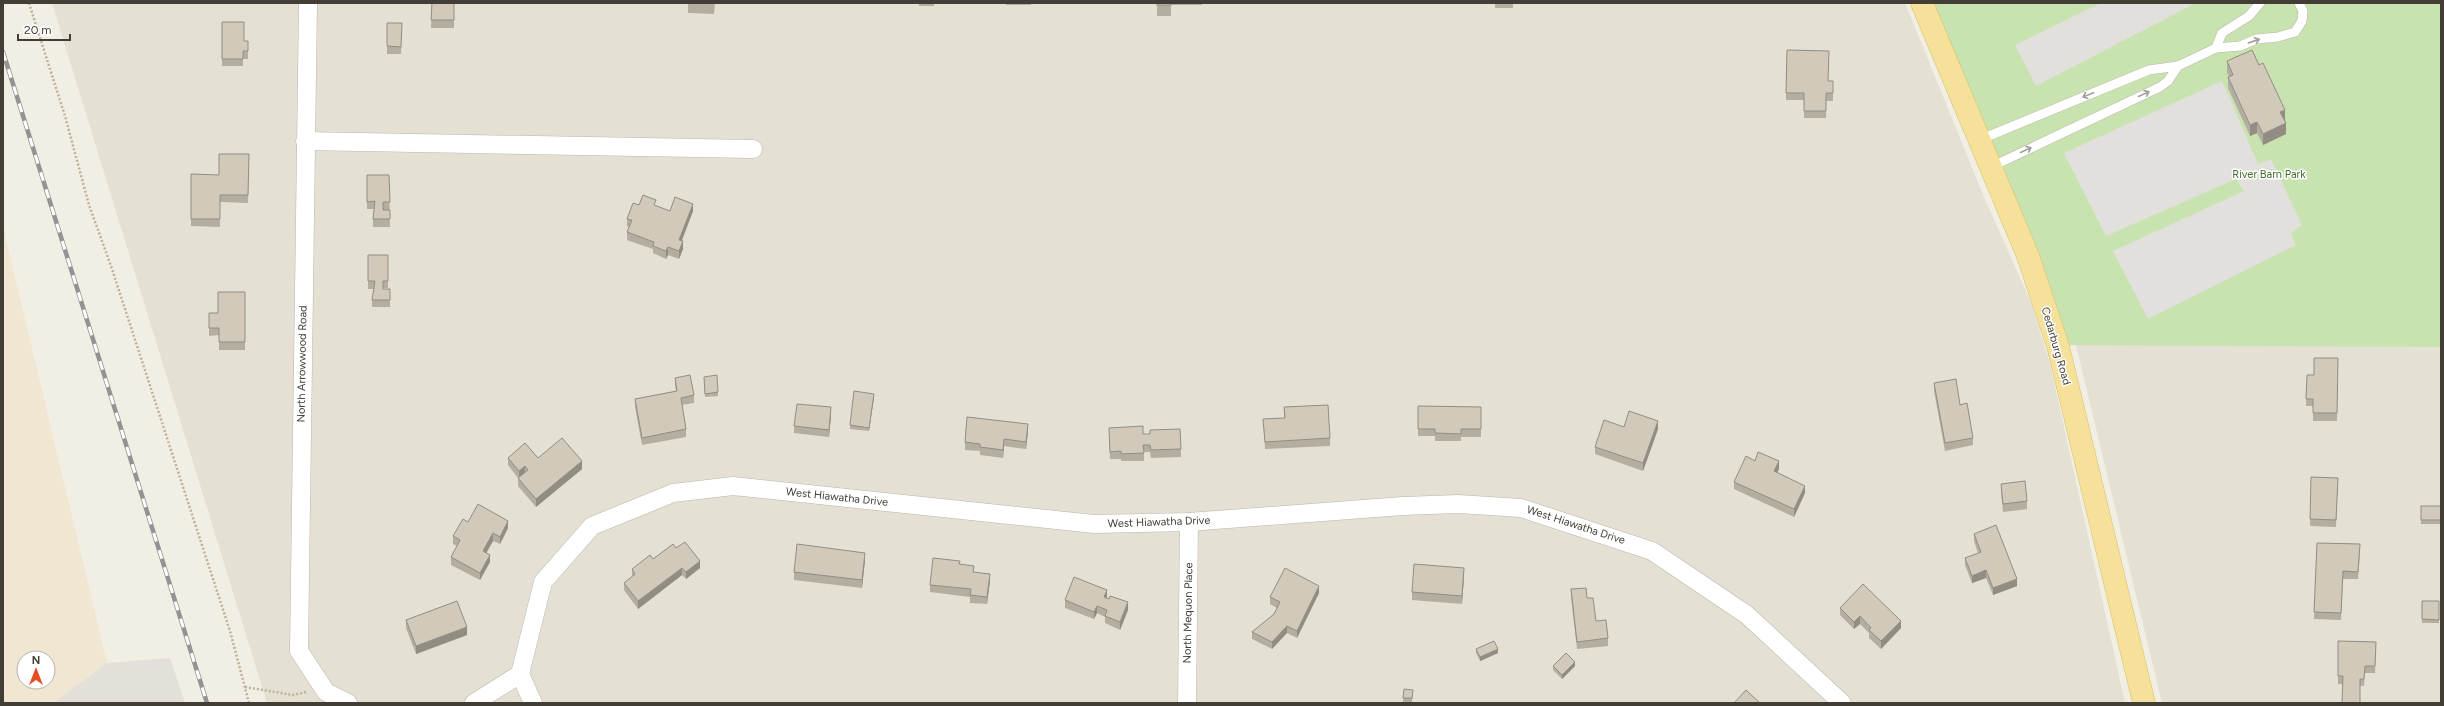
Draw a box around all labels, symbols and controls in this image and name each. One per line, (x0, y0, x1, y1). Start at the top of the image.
scale bar (18, 16, 70, 42)
text: 20 m (24, 23, 52, 37)
one-way arrow (2247, 37, 2260, 44)
one-way arrow (2138, 90, 2150, 97)
one-way arrow (2083, 92, 2095, 100)
one-way arrow (2020, 146, 2032, 153)
park label: River Barn Park (2232, 168, 2306, 181)
street label: North Arrowwood Road (294, 305, 310, 423)
street label: Cedarburg Road (2039, 306, 2073, 386)
street label: West Hiawatha Drive (785, 485, 889, 509)
street label: West Hiawatha Drive (1525, 503, 1627, 547)
street label: West Hiawatha Drive (1107, 514, 1211, 530)
street label: North Mequon Place (1181, 562, 1195, 664)
north arrow (16, 650, 56, 690)
text: N (32, 654, 40, 667)

